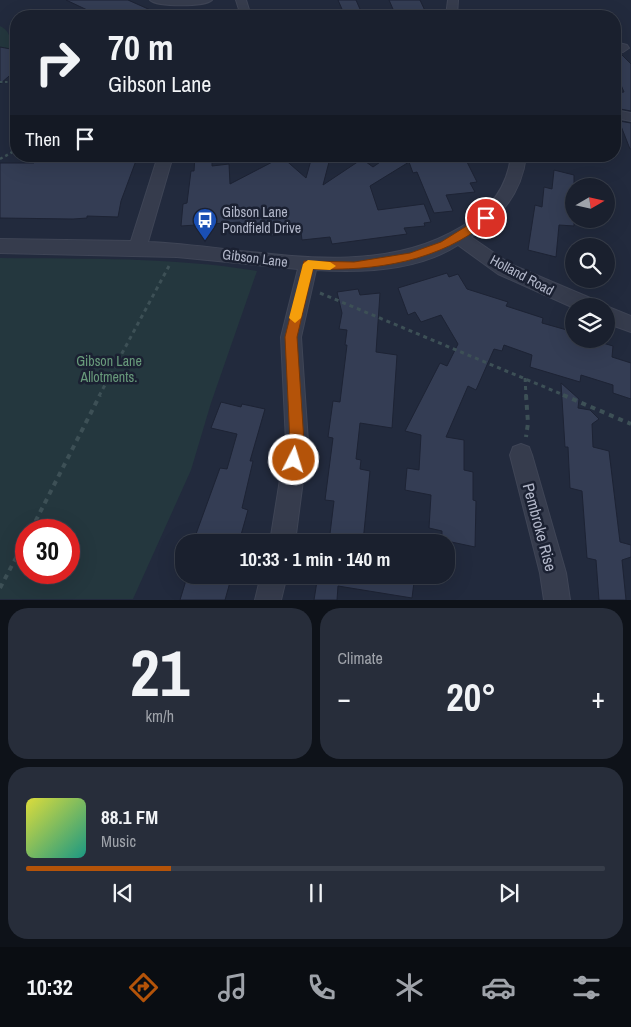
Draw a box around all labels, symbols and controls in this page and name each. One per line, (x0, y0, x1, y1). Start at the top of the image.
text: 70 m (108, 24, 173, 71)
icon: right (25, 30, 90, 95)
text: Gibson Lane (108, 69, 211, 99)
icon: arrive (71, 125, 99, 153)
text: Then (25, 126, 61, 152)
north arrow (565, 178, 615, 228)
map controls (565, 178, 615, 348)
pin (465, 197, 507, 239)
place label: Gibson Lane Pondfield Drive (222, 203, 301, 237)
icon: arrive (472, 204, 500, 232)
bus stop icon: Gibson Lane Pondfield Drive (192, 207, 218, 241)
button: search (565, 238, 615, 288)
street label: Gibson Lane (221, 245, 289, 271)
street label: Holland Road (487, 251, 557, 299)
button: layers (565, 298, 615, 348)
park label: Gibson Lane Allotments. (76, 352, 142, 386)
position arrow (267, 433, 319, 485)
street label: Pembroke Rise (518, 480, 562, 574)
speed limit sign: 30 (15, 519, 80, 584)
text: 10:33 · 1 min · 140 m (240, 546, 390, 572)
text: 21 (130, 629, 189, 716)
text: Climate (338, 647, 383, 669)
text: 20° (446, 672, 496, 723)
text: − (338, 679, 351, 717)
text: + (592, 679, 605, 717)
text: km/h (146, 705, 174, 727)
text: 88.1 FM (101, 804, 158, 830)
text: Music (101, 830, 136, 852)
icon: previous (109, 879, 137, 907)
icon: pause (302, 879, 330, 907)
icon: next (495, 879, 523, 907)
icon: directions (126, 970, 161, 1005)
icon: music (215, 970, 250, 1005)
icon: phone (304, 970, 339, 1005)
icon: climate (392, 970, 427, 1005)
icon: car (481, 970, 516, 1005)
icon: filters (569, 970, 604, 1005)
text: 10:32 (27, 972, 73, 1002)

